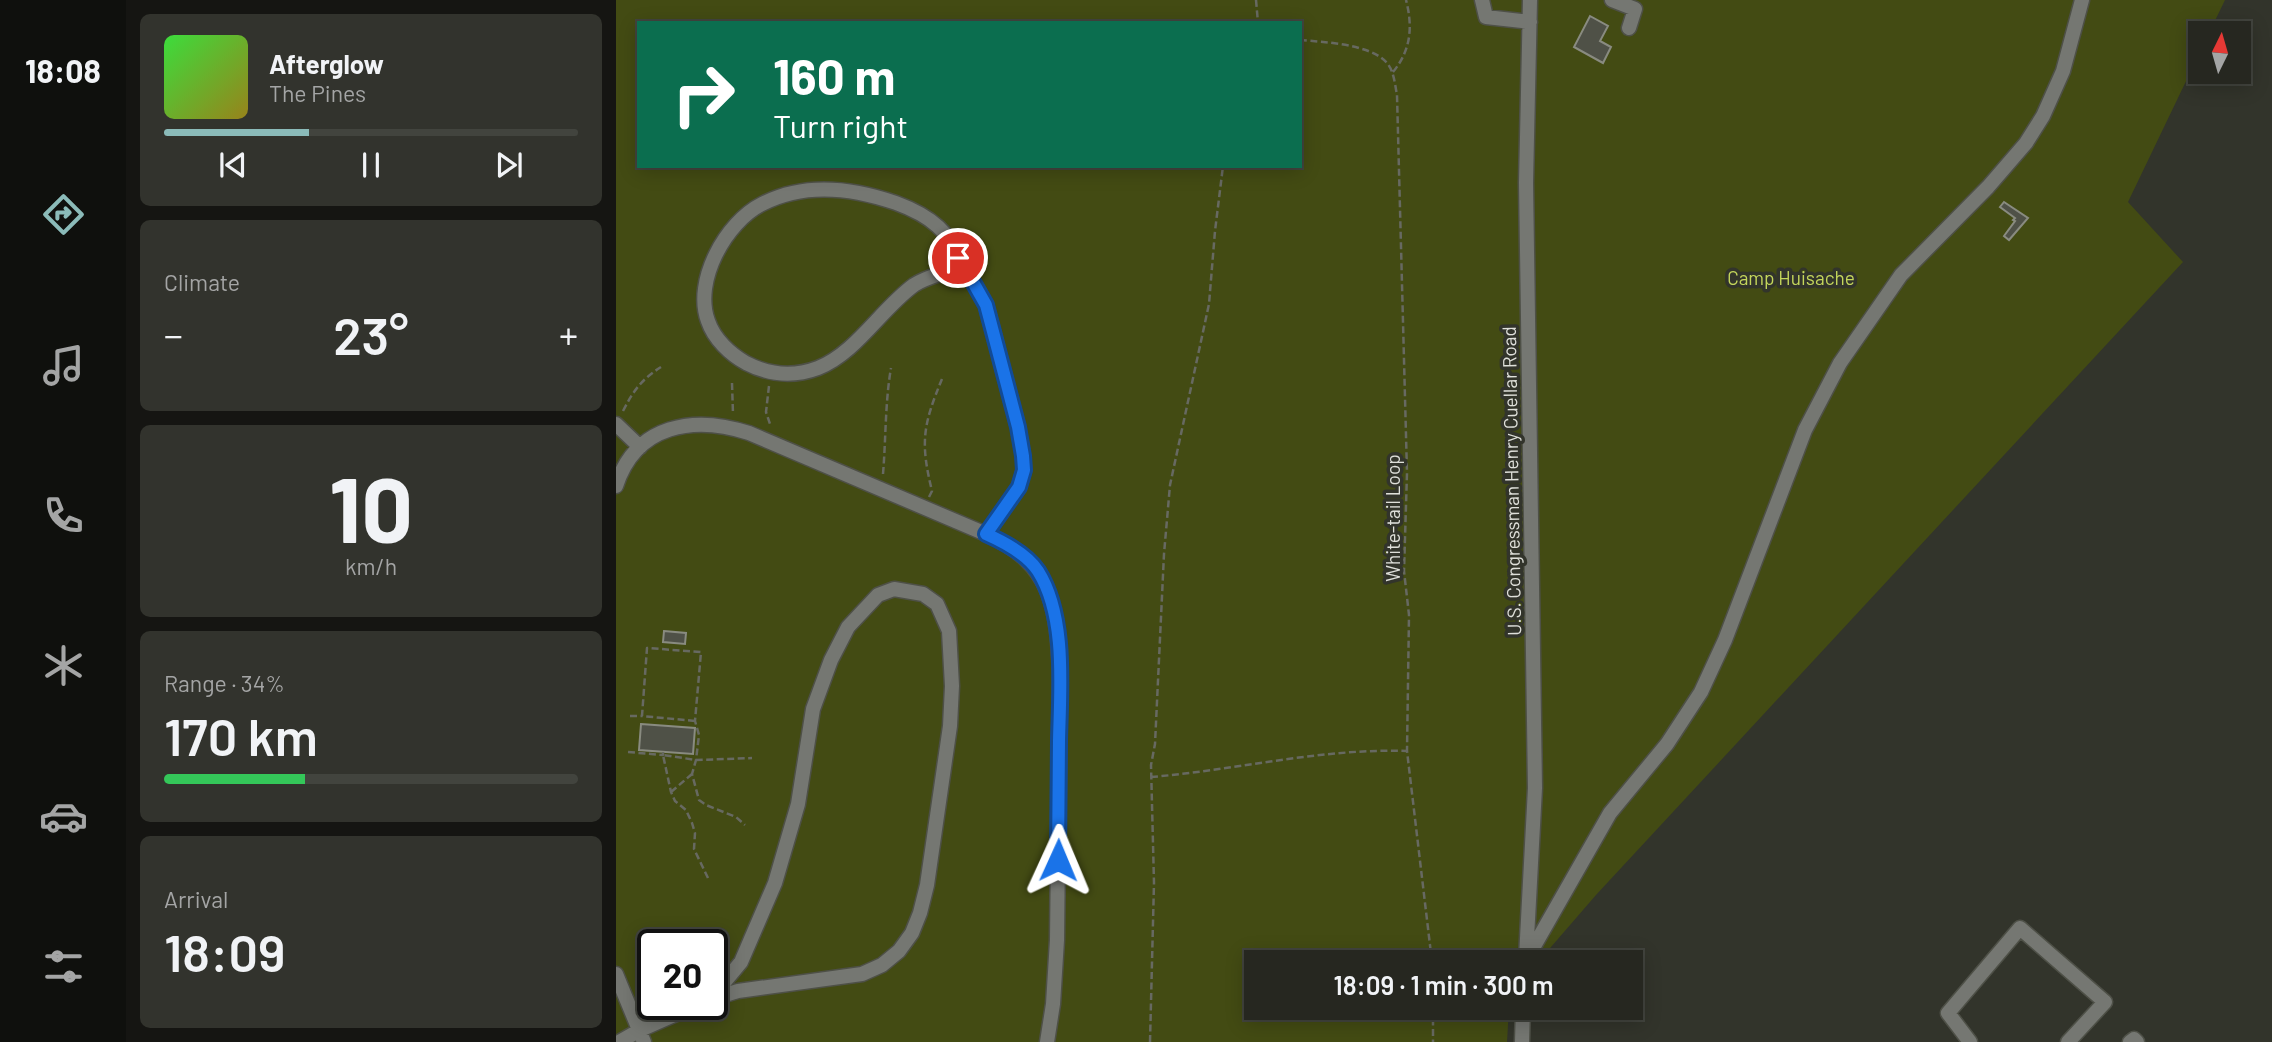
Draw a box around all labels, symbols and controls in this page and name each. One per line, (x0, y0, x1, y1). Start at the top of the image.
north arrow (2188, 21, 2250, 84)
map controls (2188, 21, 2251, 84)
text: 160 m (773, 46, 895, 105)
text: Afterglow (269, 48, 384, 79)
icon: right (658, 49, 749, 140)
text: 18:08 (25, 51, 101, 89)
text: The Pines (269, 79, 366, 107)
text: Turn right (773, 106, 908, 144)
icon: previous (214, 146, 252, 184)
icon: pause (352, 146, 390, 184)
icon: next (490, 146, 528, 184)
icon: directions (39, 190, 88, 239)
pin (928, 228, 988, 288)
icon: arrive (939, 239, 977, 277)
park label: Camp Huisache (1727, 266, 1855, 289)
text: Climate (164, 268, 240, 296)
text: 23° (333, 303, 409, 365)
text: − (164, 311, 183, 357)
text: + (559, 311, 578, 357)
street label: U.S. Congressman Henry Cuellar Road (1497, 326, 1525, 636)
icon: music (39, 341, 88, 390)
text: 10 (329, 452, 413, 561)
street label: White-tail Loop (1381, 454, 1404, 582)
icon: phone (39, 491, 88, 540)
text: km/h (345, 552, 397, 580)
icon: climate (39, 641, 88, 690)
text: Range · 34% (164, 669, 285, 697)
text: 170 km (164, 704, 318, 766)
icon: car (39, 792, 88, 841)
position arrow (1021, 823, 1095, 897)
text: Arrival (164, 885, 228, 913)
text: 18:09 (164, 920, 285, 982)
speed limit sign: 20 (637, 929, 728, 1020)
icon: filters (39, 942, 88, 991)
text: 18:09 · 1 min · 300 m (1333, 969, 1554, 1000)

